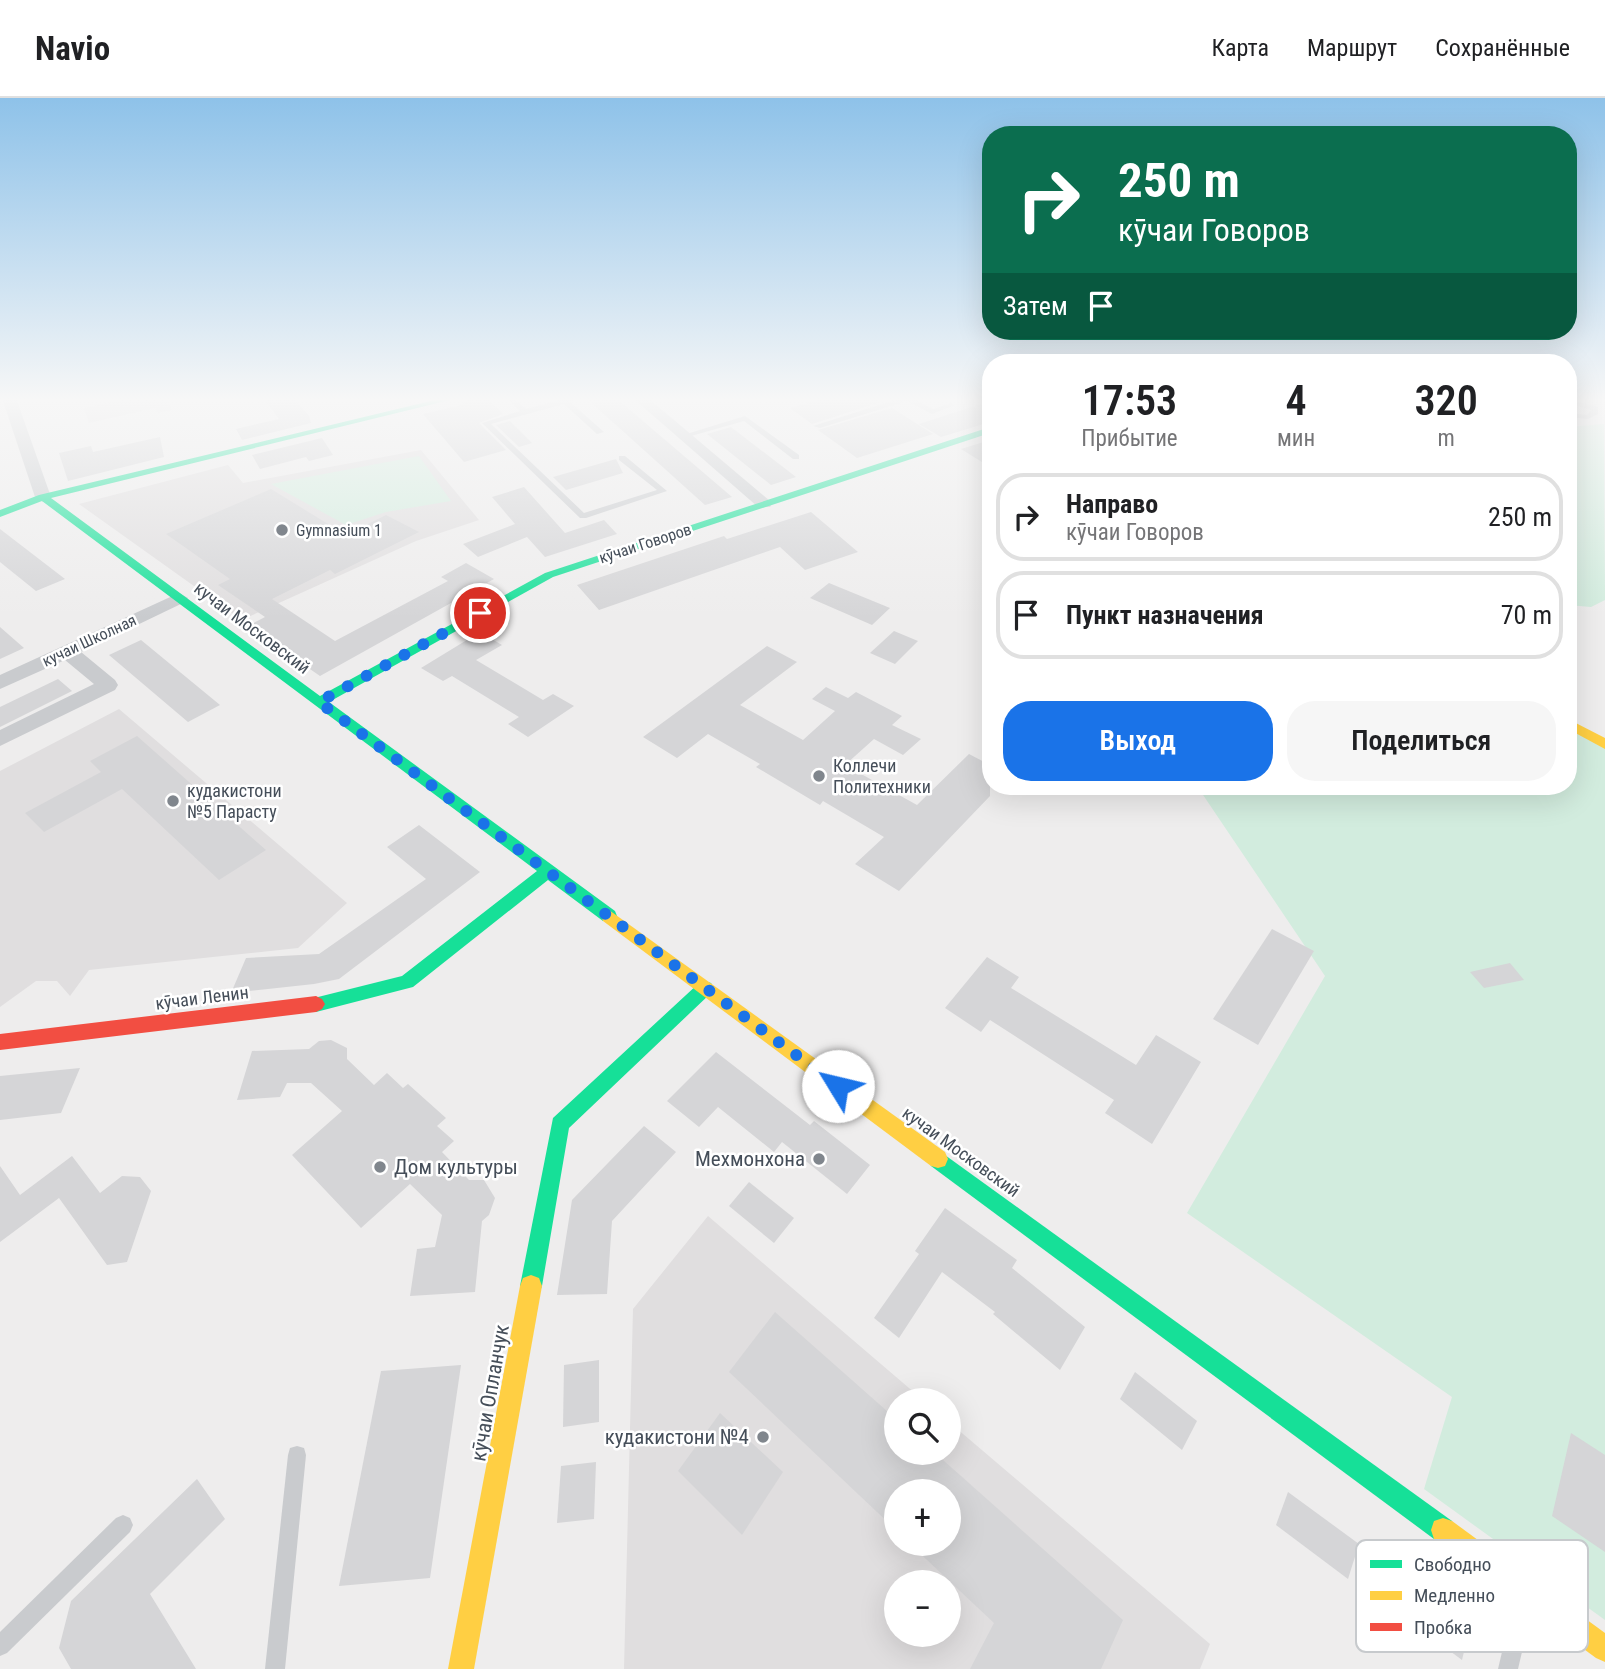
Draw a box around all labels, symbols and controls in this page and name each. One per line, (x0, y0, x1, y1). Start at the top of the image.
text: Navio (35, 29, 110, 68)
text: Карта (1212, 34, 1269, 62)
text: Маршрут (1307, 34, 1397, 62)
text: Сохранённые (1435, 34, 1570, 62)
text: 250 m (1118, 152, 1240, 209)
icon: right (1003, 154, 1094, 245)
text: кӯчаи Говоров (1118, 211, 1310, 249)
icon: arrive (1082, 287, 1120, 325)
text: Затем (1003, 291, 1068, 321)
text: 17:53 (1082, 376, 1177, 425)
text: 4 (1285, 376, 1307, 425)
text: 320 (1414, 376, 1478, 425)
text: Прибытие (1081, 425, 1178, 452)
text: мин (1277, 425, 1315, 452)
text: m (1437, 425, 1455, 452)
text: Направо (1066, 489, 1158, 519)
icon: right (1007, 498, 1045, 536)
text: 250 m (1488, 502, 1552, 532)
text: кӯчаи Говоров (1066, 519, 1204, 546)
street label: кӯчаи Говоров (597, 520, 694, 567)
place label: Gymnasium 1 (296, 521, 382, 540)
marker: Gymnasium 1 (274, 522, 290, 538)
street label: кучаи Московский (190, 577, 314, 678)
pin (450, 583, 510, 643)
icon: arrive (461, 594, 499, 632)
icon: arrive (1007, 596, 1045, 634)
text: Пункт назначения (1066, 600, 1264, 630)
text: 70 m (1501, 600, 1552, 630)
street label: кучаи Школная (39, 610, 139, 671)
button: Выход (1003, 701, 1273, 781)
button: Поделиться (1287, 701, 1556, 781)
place label: Коллечи Политехники (833, 755, 931, 797)
marker: Коллечи Политехники (811, 768, 827, 784)
place label: кудакистони №5 Парасту (187, 780, 282, 822)
marker: кудакистони №5 Парасту (165, 793, 181, 809)
street label: кӯчаи Ленин (154, 981, 250, 1014)
position arrow (801, 1049, 875, 1123)
street label: кучаи Московский (899, 1102, 1024, 1201)
place label: Мехмонхона (695, 1147, 805, 1171)
marker: Мехмонхона (811, 1151, 827, 1167)
place label: Дом культуры (394, 1155, 518, 1179)
marker: Дом культуры (372, 1159, 388, 1175)
street label: кӯчаи Опланчук (466, 1323, 514, 1463)
map controls (884, 1388, 961, 1647)
button: search (884, 1388, 961, 1465)
place label: кудакистони №4 (605, 1425, 749, 1449)
marker: кудакистони №4 (755, 1429, 771, 1445)
button: + (884, 1479, 961, 1556)
legend (1356, 1540, 1588, 1652)
text: Свободно (1414, 1553, 1491, 1576)
button: − (884, 1570, 961, 1647)
text: Медленно (1414, 1584, 1495, 1607)
text: Пробка (1414, 1616, 1472, 1639)

